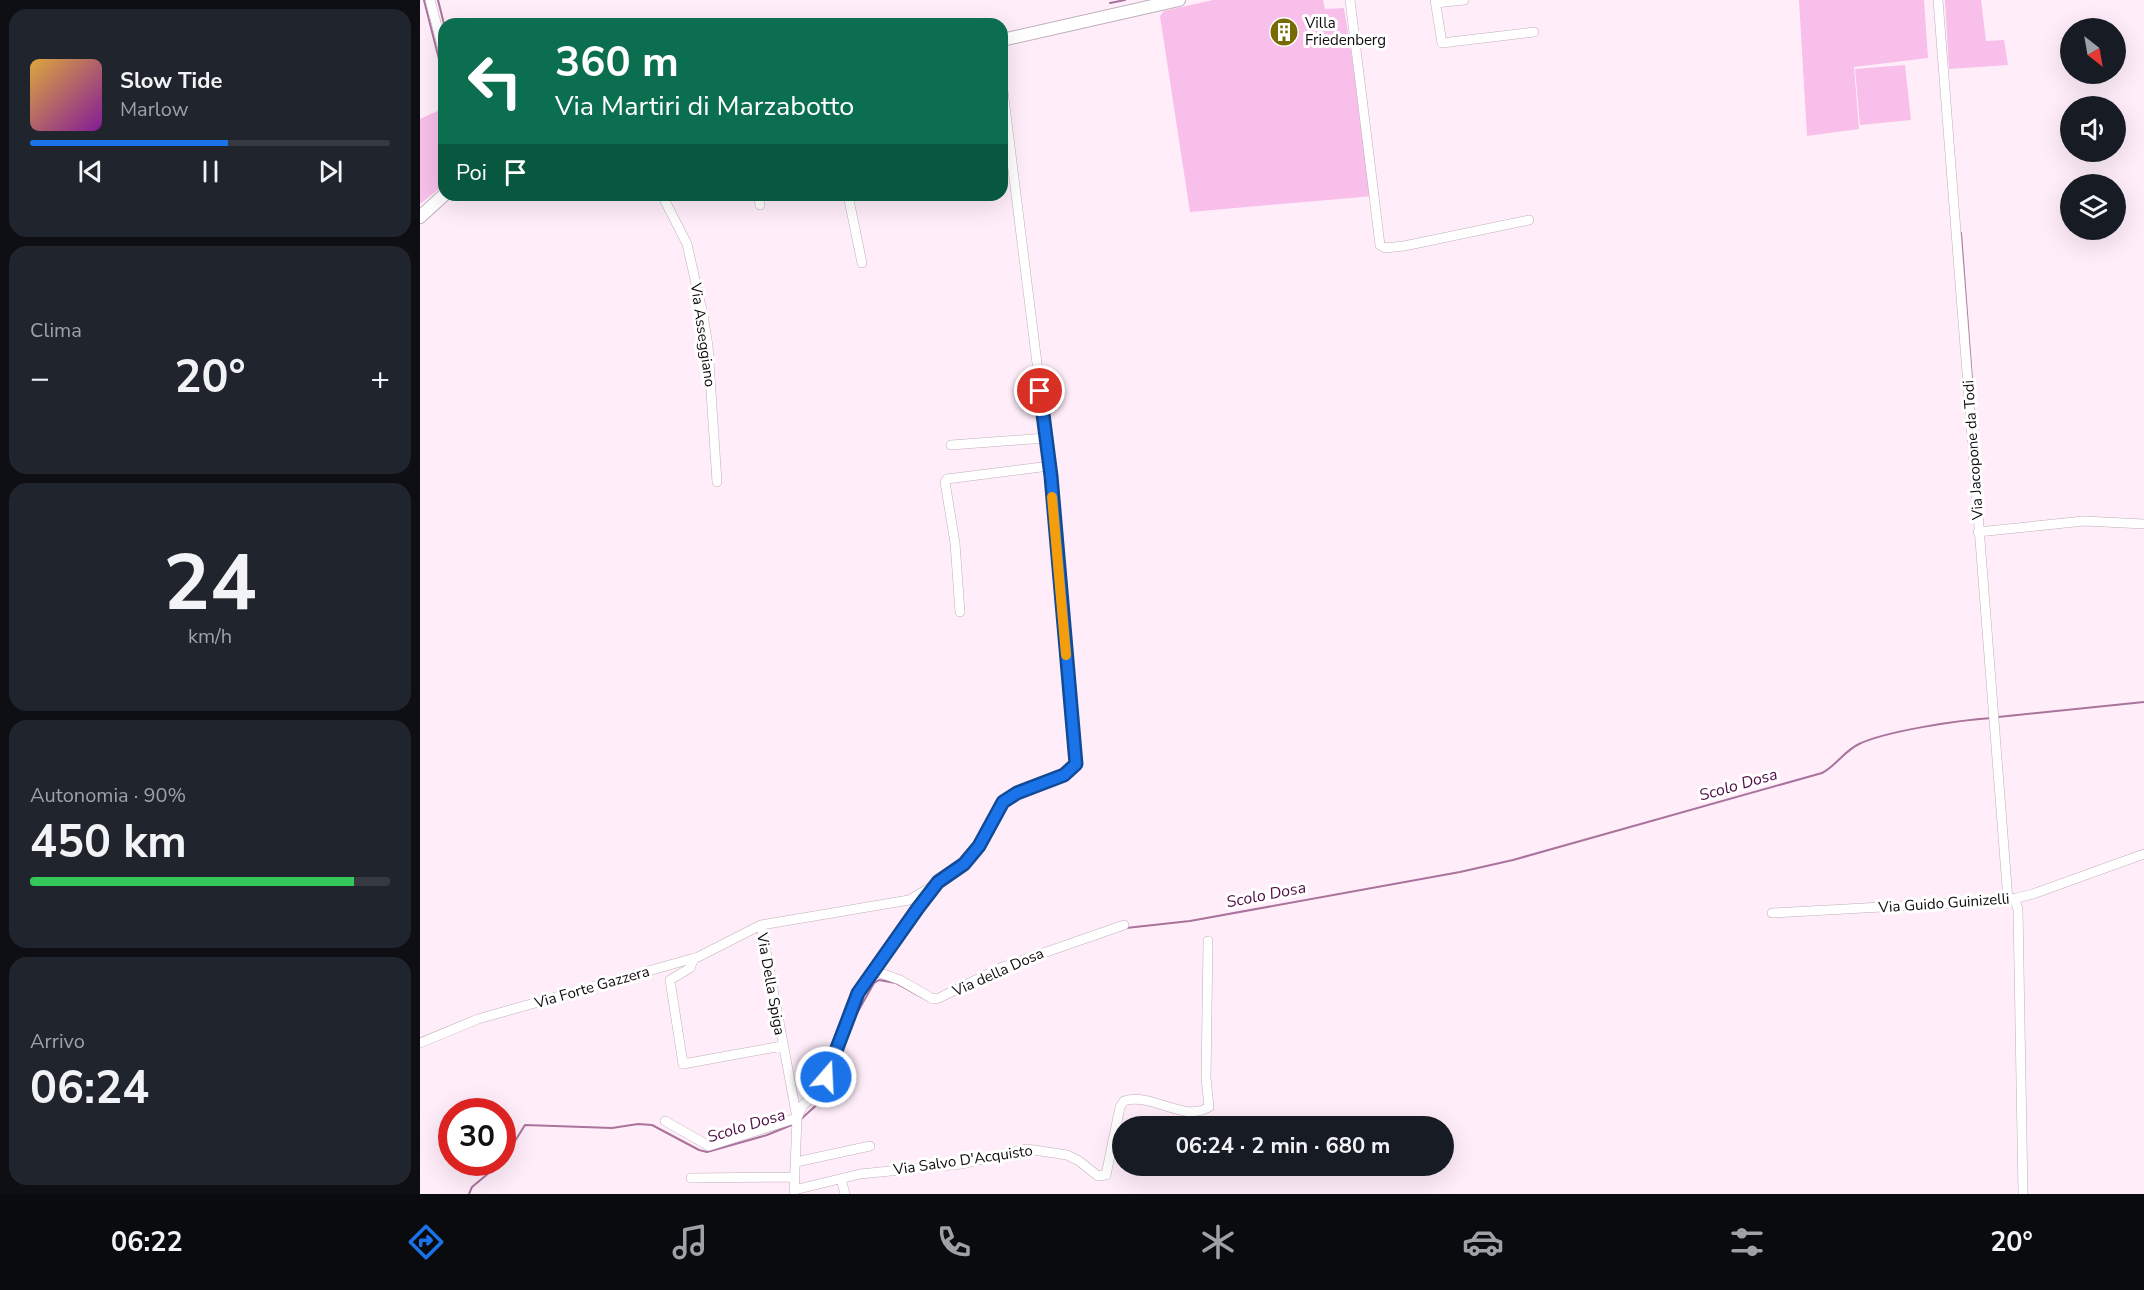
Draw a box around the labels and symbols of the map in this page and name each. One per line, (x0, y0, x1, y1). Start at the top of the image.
place label: Villa Friedenberg (1304, 13, 1386, 50)
building icon: Villa Friedenberg (1268, 16, 1300, 48)
north arrow (2060, 18, 2126, 84)
street label: Via Asseggiano (686, 281, 720, 388)
pin (1014, 365, 1065, 416)
street label: Via Jacopone da Todi (1958, 379, 1988, 522)
water label: Scolo Dosa (1697, 763, 1780, 807)
water label: Scolo Dosa (1225, 876, 1308, 913)
street label: Via Guido Guinizelli (1877, 888, 2010, 918)
street label: Via Della Spiga (752, 930, 790, 1037)
street label: Via della Dosa (948, 943, 1047, 1001)
street label: Via Forte Gazzera (531, 961, 652, 1013)
position arrow (794, 1045, 858, 1109)
speed limit sign: 30 (438, 1098, 516, 1176)
water label: Scolo Dosa (705, 1104, 788, 1148)
street label: Via Salvo D'Acquisto (891, 1140, 1034, 1180)

